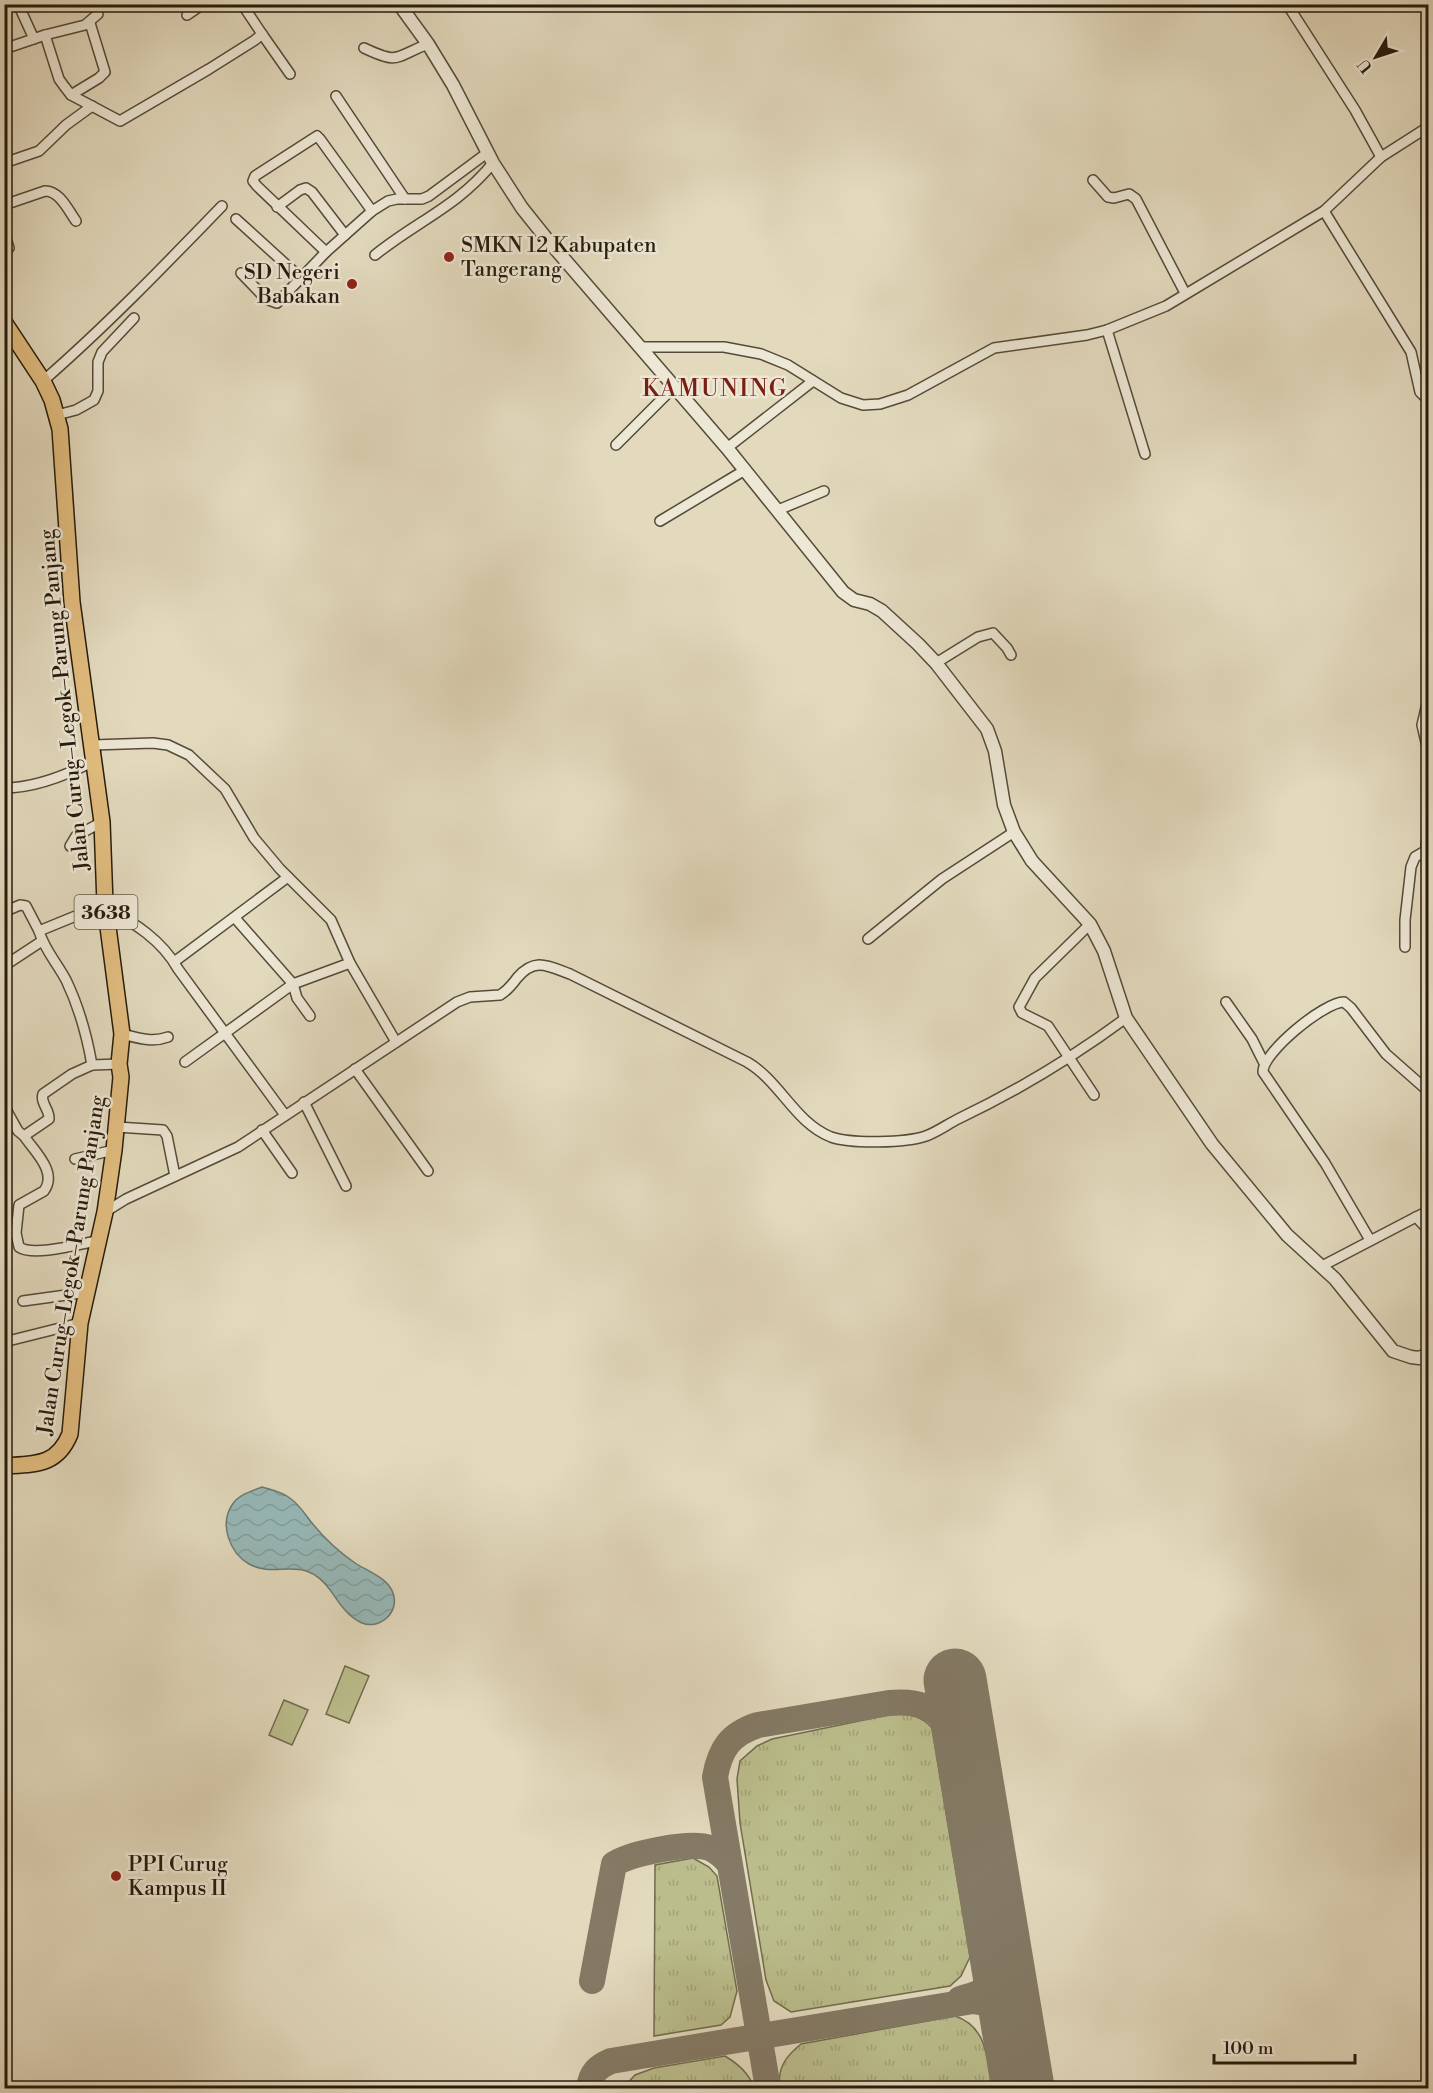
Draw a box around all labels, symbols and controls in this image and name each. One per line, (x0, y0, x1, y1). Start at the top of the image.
north arrow (1346, 27, 1406, 87)
text: U (1353, 54, 1377, 77)
place label: SMKN 12 Kabupaten Tangerang (461, 233, 657, 283)
marker: SMKN 12 Kabupaten Tangerang (442, 250, 456, 264)
place label: SD Negeri Babakan (244, 260, 340, 310)
marker: SD Negeri Babakan (345, 277, 359, 291)
district label: KAMUNING (642, 374, 788, 404)
street label: Jalan Curug–Legok–Parung Panjang (34, 528, 96, 873)
road number: 3638 (74, 895, 138, 929)
street label: Jalan Curug–Legok–Parung Panjang (32, 1093, 112, 1438)
place label: PPI Curug Kampus II (128, 1852, 228, 1902)
marker: PPI Curug Kampus II (109, 1869, 123, 1883)
scale bar (1214, 2027, 1355, 2065)
text: 100 m (1223, 2037, 1274, 2060)

